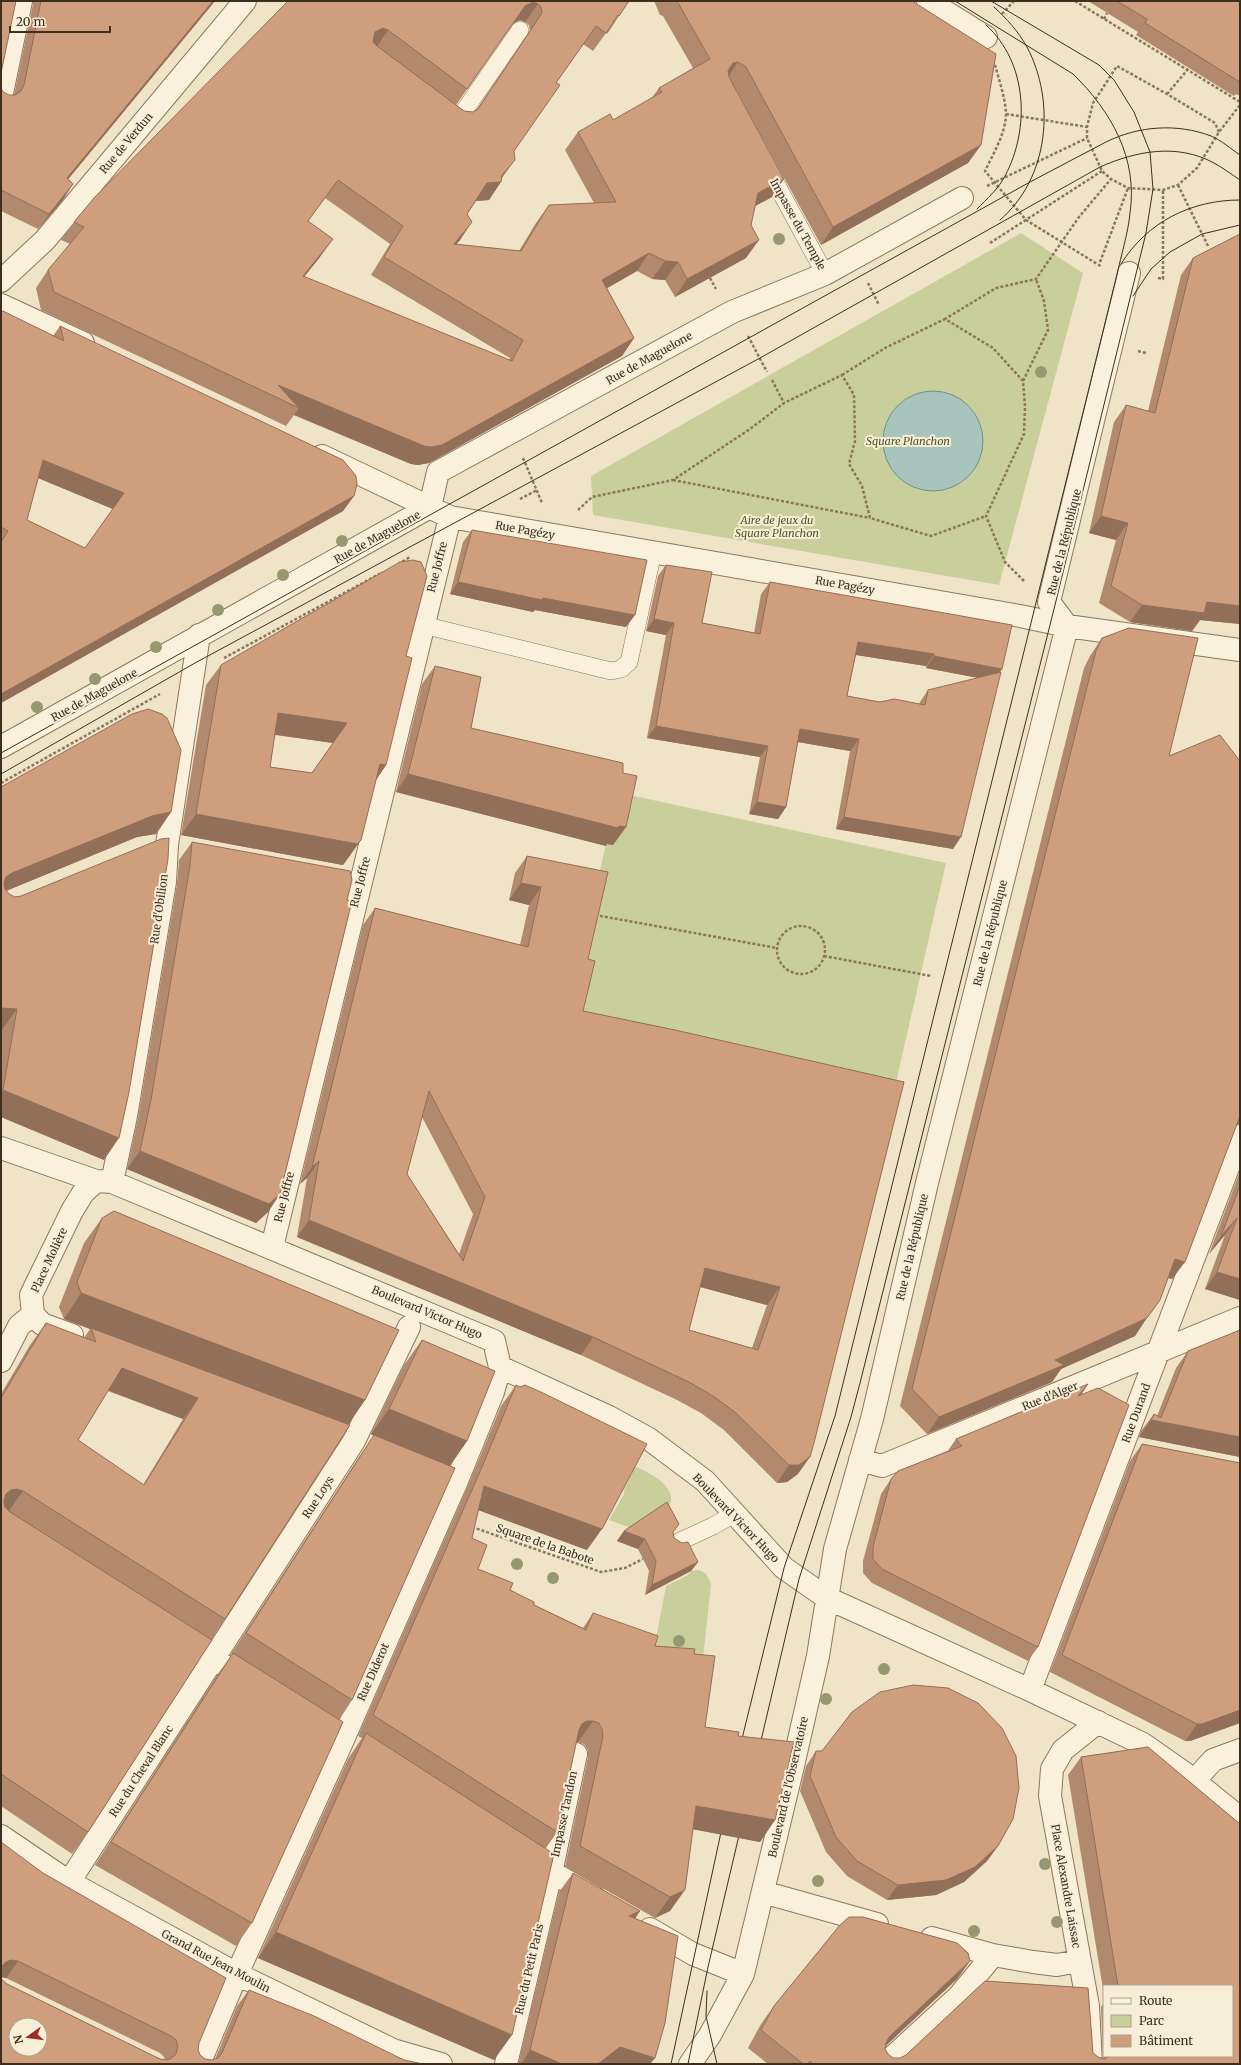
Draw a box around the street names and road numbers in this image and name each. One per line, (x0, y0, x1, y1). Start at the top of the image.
street label: Rue de Verdun (96, 109, 156, 176)
street label: Impasse du Temple (767, 176, 829, 272)
street label: Rue de Maguelone (603, 328, 695, 388)
street label: Rue de la République (1044, 487, 1084, 597)
street label: Rue de Maguelone (331, 507, 423, 567)
street label: Rue Pagézy (494, 518, 556, 542)
street label: Rue Joffre (424, 540, 450, 594)
street label: Rue Pagézy (814, 573, 876, 597)
street label: Rue de Maguelone (48, 665, 140, 725)
street label: Rue Joffre (347, 855, 373, 909)
street label: Rue d'Obilion (147, 872, 171, 945)
street label: Rue de la République (970, 878, 1010, 988)
street label: Rue Joffre (271, 1170, 297, 1224)
street label: Rue de la République (893, 1192, 931, 1302)
street label: Place Molière (28, 1225, 70, 1295)
street label: Boulevard Victor Hugo (370, 1282, 485, 1342)
street label: Rue d'Alger (1020, 1378, 1080, 1414)
street label: Rue Durand (1119, 1381, 1153, 1445)
street label: Boulevard Victor Hugo (690, 1470, 783, 1566)
street label: Rue Loys (299, 1473, 337, 1521)
street label: Square de la Babote (494, 1521, 596, 1567)
street label: Rue Diderot (354, 1640, 392, 1703)
street label: Boulevard de l'Observatoire (765, 1715, 811, 1859)
street label: Rue du Cheval Blanc (106, 1722, 176, 1820)
street label: Impasse Tandon (548, 1769, 580, 1858)
street label: Place Alexandre Laissac (1048, 1823, 1084, 1950)
street label: Rue du Petit Paris (512, 1922, 546, 2016)
street label: Grand Rue Jean Moulin (159, 1926, 273, 1996)

